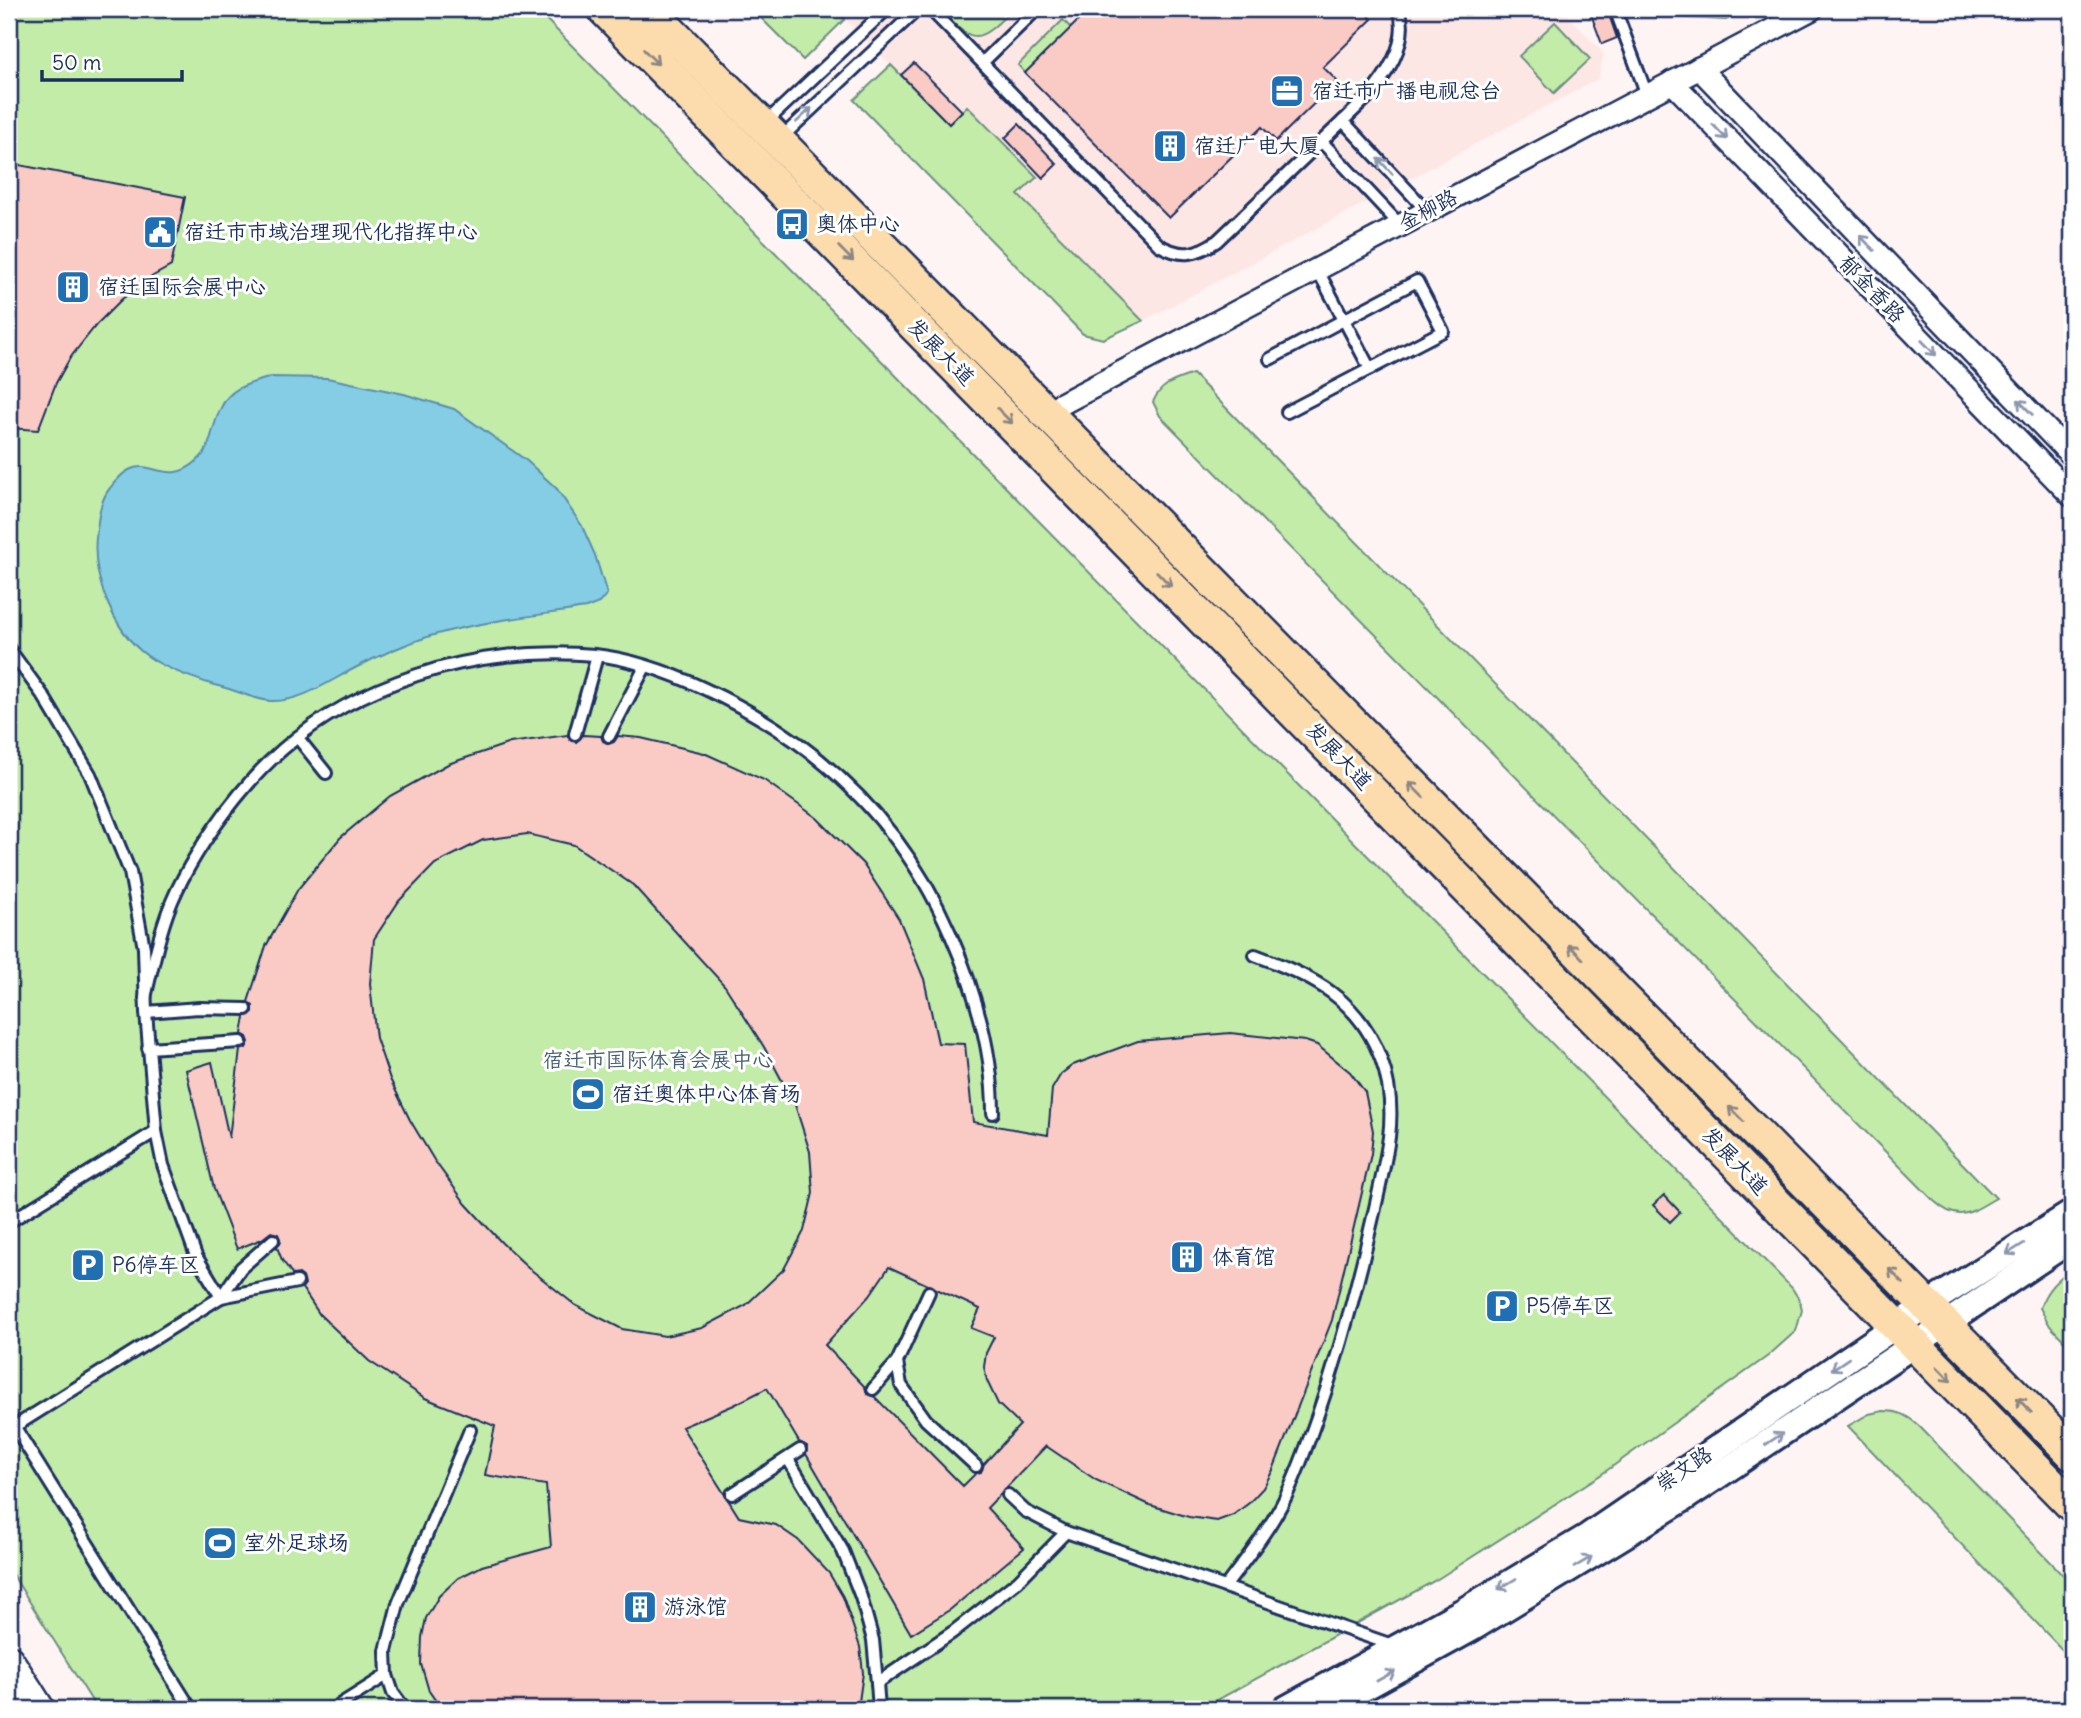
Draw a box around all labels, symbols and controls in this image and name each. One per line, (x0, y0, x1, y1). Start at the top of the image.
scale bar (42, 38, 182, 82)
text: 50 m (52, 49, 101, 76)
one-way arrow (643, 49, 660, 66)
office icon: 宿迁市广播电视总台 (1268, 72, 1306, 110)
place label: 宿迁市广播电视总台 (1312, 77, 1501, 104)
one-way arrow (795, 107, 812, 124)
one-way arrow (1711, 123, 1728, 140)
building icon: 宿迁广电大厦 (1151, 127, 1189, 165)
place label: 宿迁广电大厦 (1194, 132, 1320, 159)
one-way arrow (1377, 157, 1393, 175)
street label: 金柳路 (1394, 183, 1462, 236)
bus stop icon: 奥体中心 (773, 205, 811, 243)
place label: 奥体中心 (816, 210, 900, 237)
public building icon: 宿迁市市域治理现代化指挥中心 (141, 213, 179, 251)
place label: 宿迁市市域治理现代化指挥中心 (184, 218, 478, 245)
one-way arrow (1859, 235, 1876, 252)
one-way arrow (837, 246, 854, 263)
street label: 郁金香路 (1833, 249, 1911, 328)
building icon: 宿迁国际会展中心 (54, 268, 92, 306)
place label: 宿迁国际会展中心 (98, 273, 266, 300)
street label: 发展大道 (902, 312, 981, 391)
one-way arrow (1920, 339, 1937, 356)
one-way arrow (2016, 399, 2033, 416)
one-way arrow (997, 408, 1014, 425)
one-way arrow (1156, 570, 1173, 587)
street label: 发展大道 (1300, 716, 1378, 795)
one-way arrow (1408, 782, 1425, 799)
one-way arrow (1568, 944, 1585, 961)
park label: 宿迁市国际体育会展中心 (543, 1046, 774, 1073)
sports icon: 宿迁奥体中心体育场 (569, 1075, 607, 1113)
place label: 宿迁奥体中心体育场 (612, 1080, 801, 1107)
one-way arrow (1727, 1106, 1744, 1123)
street label: 发展大道 (1696, 1121, 1774, 1200)
building icon: 体育馆 (1168, 1238, 1206, 1276)
place label: 体育馆 (1212, 1243, 1275, 1270)
one-way arrow (2005, 1243, 2025, 1257)
parking icon: P6停车区 (69, 1246, 107, 1284)
place label: P6停车区 (112, 1251, 200, 1278)
one-way arrow (1887, 1268, 1904, 1285)
parking icon: P5停车区 (1483, 1287, 1521, 1325)
place label: P5停车区 (1526, 1292, 1614, 1319)
one-way arrow (1831, 1357, 1850, 1371)
one-way arrow (1935, 1365, 1952, 1382)
one-way arrow (2016, 1396, 2033, 1413)
one-way arrow (1764, 1432, 1783, 1446)
street label: 崇文路 (1650, 1440, 1717, 1497)
sports icon: 室外足球场 (201, 1524, 239, 1562)
place label: 室外足球场 (244, 1529, 349, 1556)
one-way arrow (1572, 1555, 1592, 1569)
one-way arrow (1498, 1577, 1518, 1591)
building icon: 游泳馆 (621, 1588, 659, 1626)
place label: 游泳馆 (664, 1593, 727, 1620)
one-way arrow (1375, 1669, 1396, 1682)

